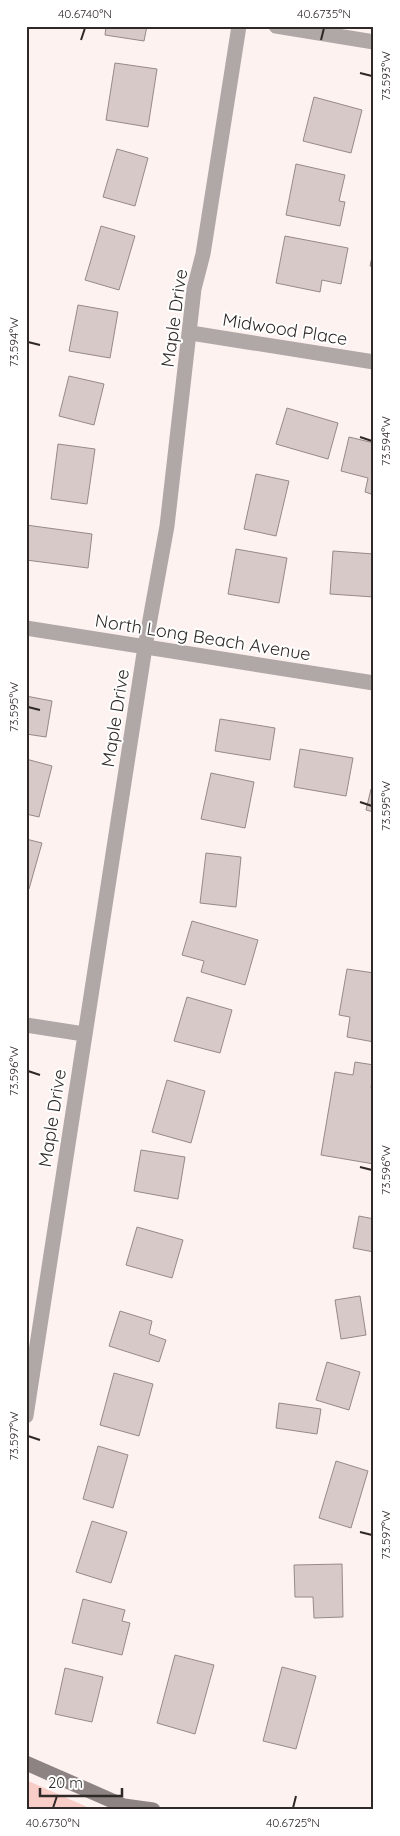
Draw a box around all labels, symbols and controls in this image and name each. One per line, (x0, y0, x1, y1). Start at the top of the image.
text: 40.6740°N (58, 6, 112, 21)
text: 40.6735°N (297, 6, 351, 21)
text: 73.593°W (378, 51, 393, 101)
street label: Maple Drive (156, 267, 192, 369)
street label: Midwood Place (221, 308, 349, 350)
text: 73.594°W (6, 317, 21, 367)
text: 73.594°W (378, 416, 393, 466)
street label: North Long Beach Avenue (94, 609, 312, 665)
street label: Maple Drive (96, 667, 134, 769)
text: 73.595°W (6, 682, 21, 732)
text: 73.595°W (378, 781, 393, 831)
text: 73.596°W (6, 1046, 21, 1096)
street label: Maple Drive (33, 1067, 71, 1169)
text: 73.596°W (378, 1145, 393, 1195)
text: 73.597°W (6, 1411, 21, 1461)
text: 73.597°W (378, 1510, 393, 1560)
scale bar (40, 1766, 122, 1798)
text: 20 m (48, 1773, 83, 1792)
text: 40.6730°N (26, 1815, 80, 1830)
text: 40.6725°N (266, 1815, 320, 1830)

